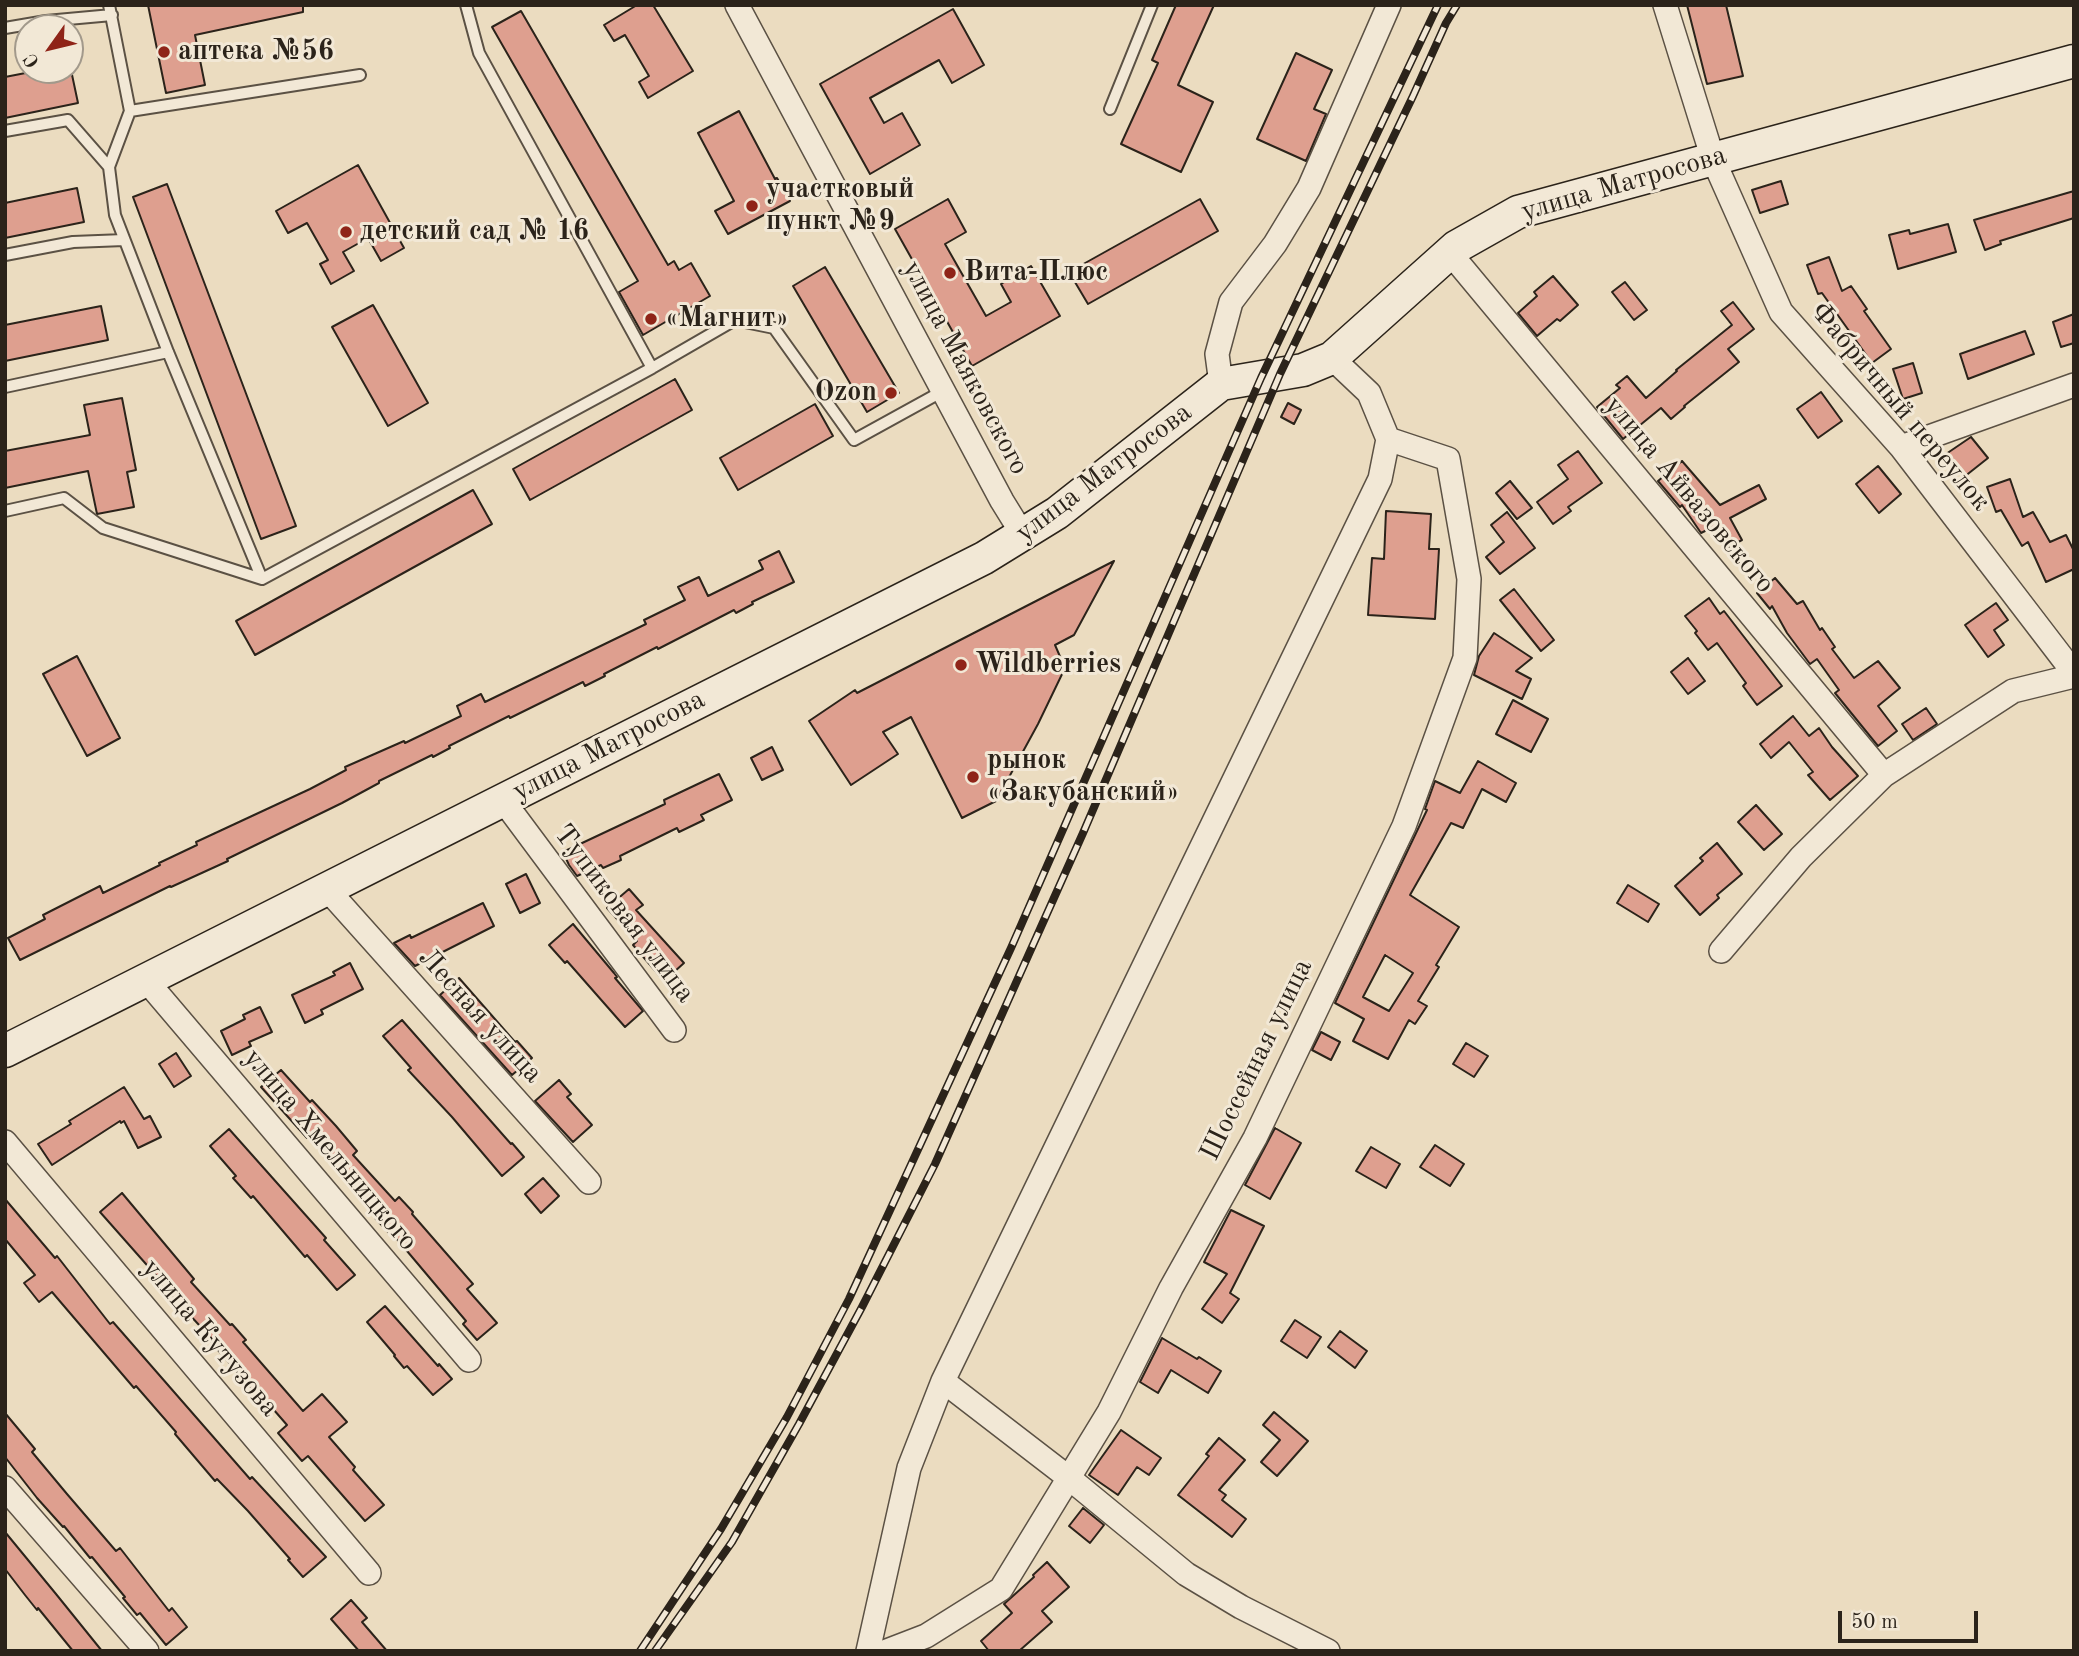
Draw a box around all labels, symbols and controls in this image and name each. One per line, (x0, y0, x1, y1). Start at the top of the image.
north arrow (14, 14, 84, 84)
place label: аптека №56 (178, 35, 334, 69)
marker: аптека №56 (156, 44, 172, 60)
text: С (21, 49, 44, 70)
street label: улица Матросова (1518, 139, 1730, 229)
place label: участковый пункт №9 (766, 173, 914, 239)
marker: участковый пункт №9 (744, 198, 760, 214)
place label: детский сад № 16 (360, 215, 589, 249)
marker: детский сад № 16 (338, 224, 354, 240)
street label: улица Маяковского (894, 255, 1036, 481)
place label: Вита-Плюс (964, 256, 1108, 290)
marker: Вита-Плюс (942, 265, 958, 281)
street label: Фабричный переулок (1803, 296, 1997, 518)
place label: «Магнит» (665, 302, 789, 336)
marker: «Магнит» (643, 311, 659, 327)
place label: Ozon (815, 376, 877, 410)
marker: Ozon (883, 385, 899, 401)
street label: улица Айвазовского (1597, 389, 1781, 601)
street label: улица Матросова (1009, 396, 1199, 550)
place label: Wildberries (975, 648, 1121, 682)
marker: Wildberries (953, 657, 969, 673)
street label: улица Матросова (507, 683, 711, 809)
place label: рынок «Закубанский» (987, 744, 1179, 810)
marker: рынок «Закубанский» (965, 769, 981, 785)
street label: Тупиковая улица (546, 818, 702, 1010)
street label: Лесная улица (411, 942, 549, 1090)
street label: Шоссейная улица (1194, 954, 1320, 1166)
street label: улица Хмельницкого (236, 1042, 424, 1258)
street label: улица Кутузова (134, 1252, 286, 1424)
scale bar (1841, 1596, 1981, 1640)
text: 50 m (1851, 1612, 1898, 1633)

